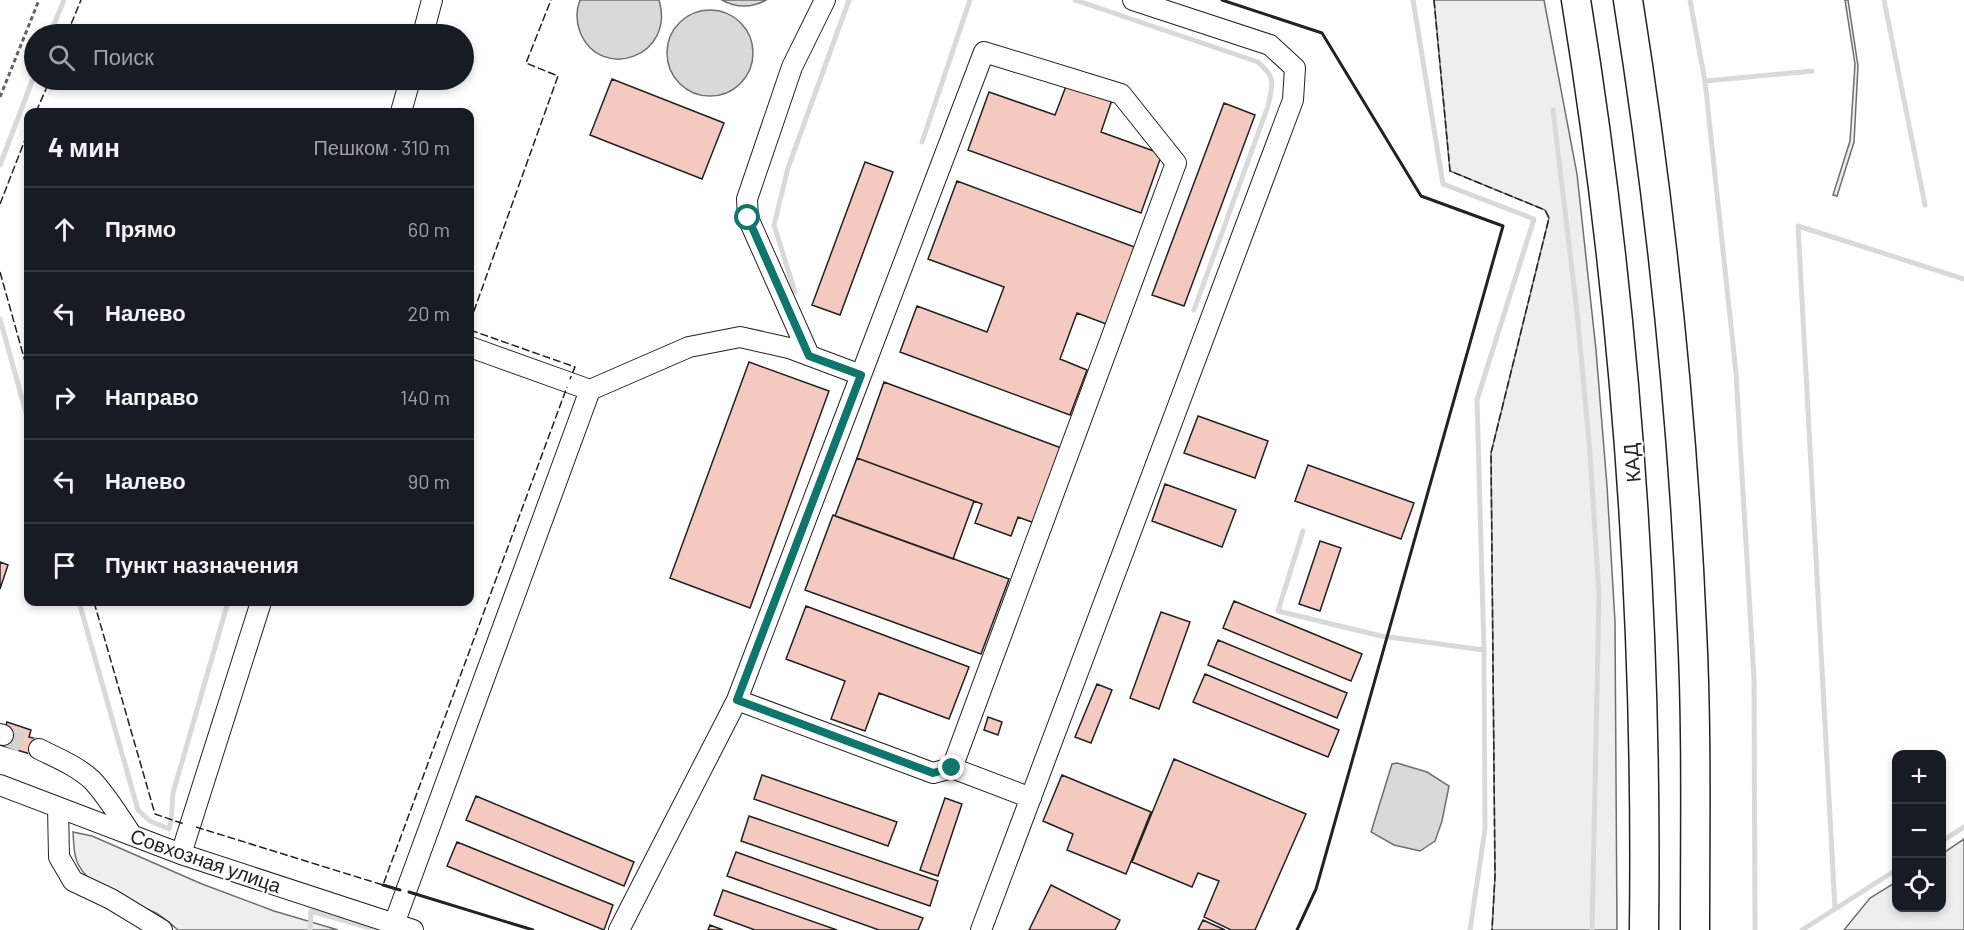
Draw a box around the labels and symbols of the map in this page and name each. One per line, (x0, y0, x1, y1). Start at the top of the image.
route start (734, 204, 760, 230)
street label: КАД (1617, 442, 1645, 484)
route end (938, 754, 964, 780)
street label: Совхозная улица (127, 823, 285, 897)

